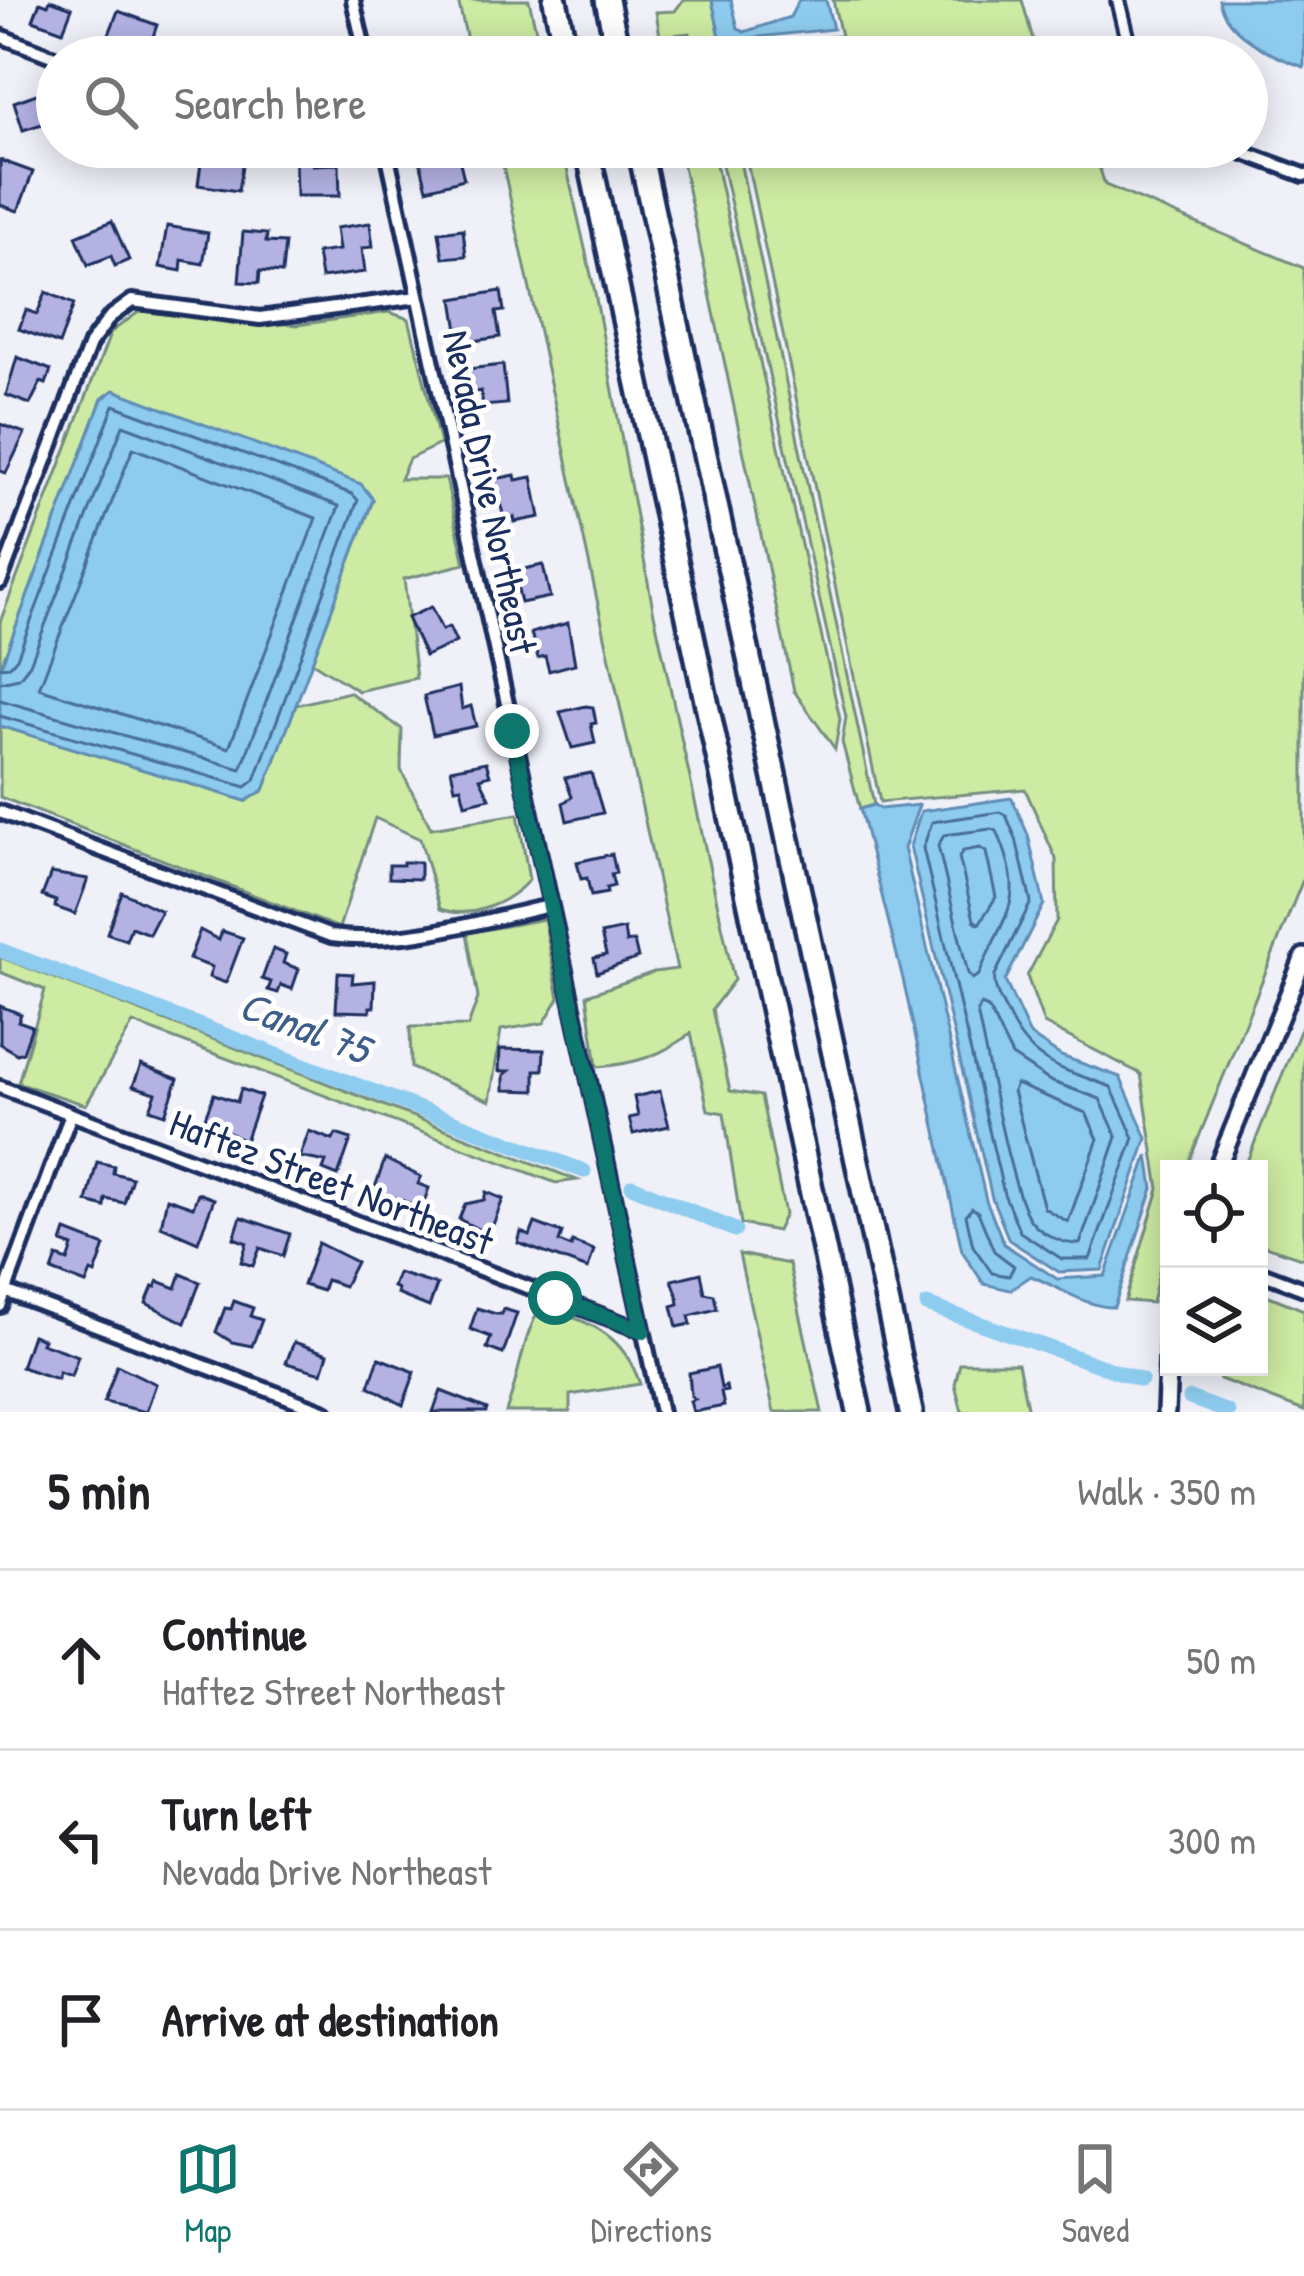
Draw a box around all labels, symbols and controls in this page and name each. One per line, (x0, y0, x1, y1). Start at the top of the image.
search box (36, 36, 1268, 168)
icon: search (78, 69, 144, 135)
text: Search here (174, 72, 366, 133)
street label: Nevada Drive Northeast (431, 325, 551, 659)
route end (485, 704, 539, 758)
water label: Canal 75 (232, 975, 383, 1079)
street label: Haftez Street Northeast (163, 1095, 502, 1267)
map controls (1160, 1160, 1268, 1376)
button: locate (1160, 1160, 1268, 1268)
button: layers (1160, 1268, 1268, 1376)
route start (528, 1271, 582, 1325)
text: 5 min (48, 1456, 150, 1525)
text: Walk · 350 m (1077, 1464, 1256, 1517)
text: Continue (162, 1603, 307, 1664)
icon: ahead (48, 1627, 114, 1693)
text: 50 m (1187, 1633, 1256, 1686)
text: Haftez Street Northeast (162, 1664, 504, 1717)
text: Turn left (162, 1783, 311, 1844)
icon: left (48, 1807, 114, 1873)
text: 300 m (1168, 1813, 1256, 1866)
text: Nevada Drive Northeast (162, 1844, 492, 1897)
icon: arrive (48, 1987, 114, 2053)
text: Arrive at destination (162, 1989, 499, 2050)
tab: Map (175, 2136, 241, 2252)
tab: Directions (591, 2136, 712, 2252)
tab: Saved (1062, 2136, 1129, 2252)

